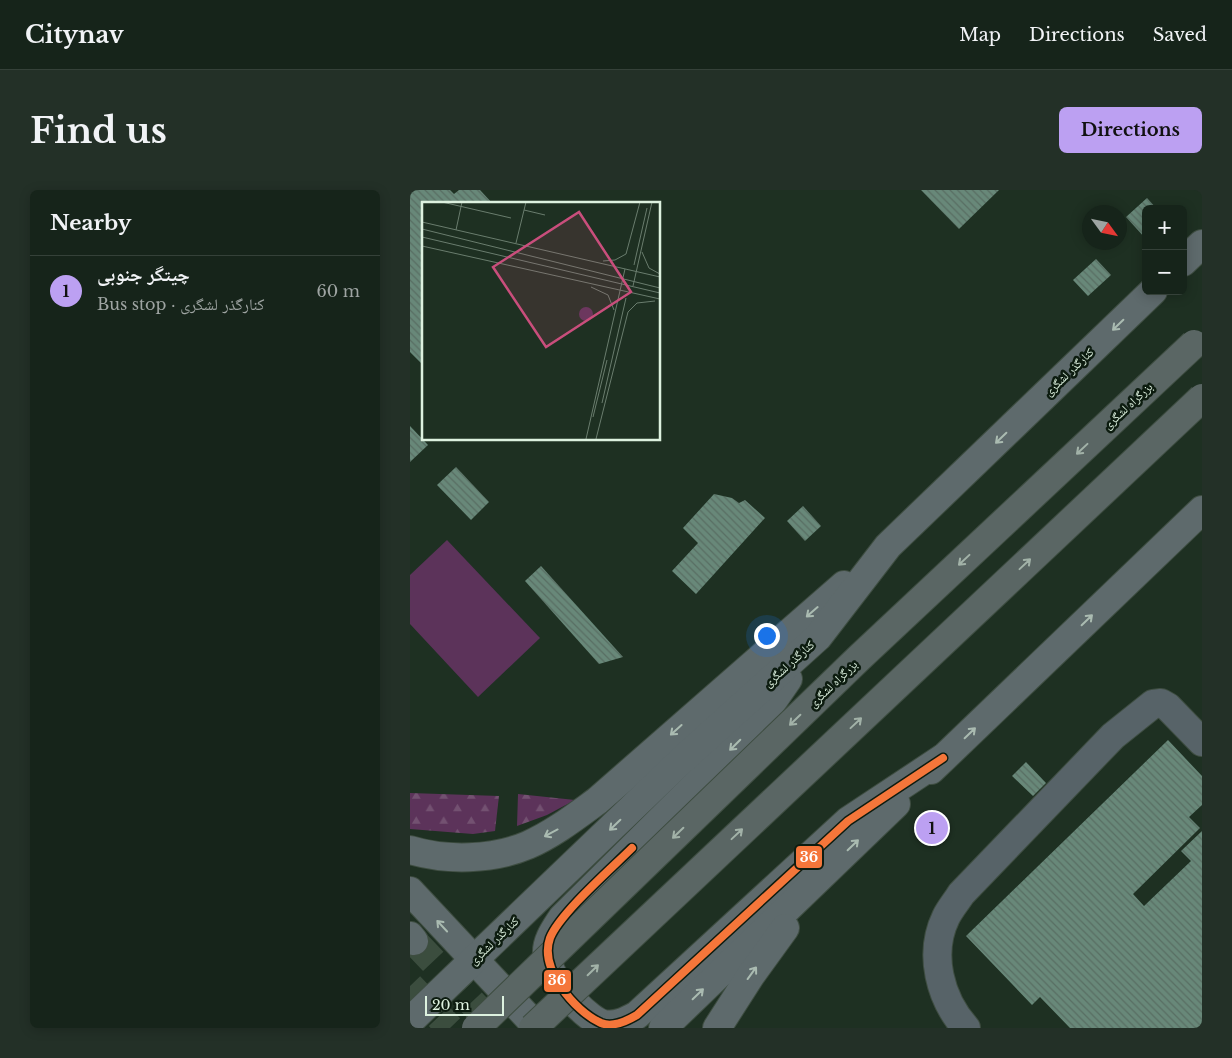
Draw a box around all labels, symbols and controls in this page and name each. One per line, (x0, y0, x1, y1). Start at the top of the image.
text: Citynav (25, 20, 124, 49)
text: Map (959, 24, 1001, 46)
text: Directions (1029, 24, 1125, 46)
text: Saved (1153, 24, 1207, 46)
button: Directions (1059, 107, 1202, 153)
text: Find us (30, 109, 167, 152)
inset map (422, 202, 660, 440)
north arrow (1082, 205, 1127, 250)
map controls (1142, 205, 1187, 295)
button: + (1142, 205, 1187, 250)
text: Nearby (50, 210, 131, 236)
button: − (1142, 250, 1187, 295)
text: چیتگر جنوبی (97, 263, 190, 286)
text: 1 (63, 281, 69, 301)
text: 60 m (317, 281, 360, 301)
text: Bus stop · کنارگذر لشگری (97, 294, 264, 314)
one-way arrow (1111, 319, 1124, 331)
street label: کنارگذر لشگری (1041, 344, 1097, 399)
street label: بزرگراه لشگری (1100, 379, 1156, 433)
one-way arrow (994, 432, 1007, 444)
one-way arrow (1076, 443, 1089, 455)
one-way arrow (957, 554, 970, 566)
one-way arrow (1019, 558, 1031, 570)
one-way arrow (805, 606, 818, 618)
one-way arrow (1081, 614, 1094, 626)
your location (754, 623, 780, 649)
street label: کنارگذر لشگری (760, 637, 817, 690)
street label: بزرگراه لشگری (805, 657, 860, 711)
one-way arrow (789, 714, 801, 726)
one-way arrow (849, 717, 862, 729)
one-way arrow (670, 725, 683, 736)
one-way arrow (964, 726, 976, 739)
one-way arrow (729, 739, 741, 751)
pin: 1 (916, 809, 948, 847)
one-way arrow (609, 819, 621, 831)
one-way arrow (672, 827, 684, 839)
one-way arrow (543, 828, 558, 838)
one-way arrow (731, 828, 743, 840)
one-way arrow (847, 839, 859, 851)
line badge: 36 (795, 845, 823, 869)
text: 36 (800, 848, 818, 866)
street label: کنارگذر لشگری (466, 913, 522, 968)
one-way arrow (436, 919, 448, 932)
one-way arrow (587, 964, 600, 976)
one-way arrow (747, 966, 758, 980)
line badge: 36 (543, 969, 572, 993)
text: 36 (548, 971, 566, 989)
one-way arrow (692, 988, 704, 1000)
scale bar (425, 993, 504, 1016)
text: 20 m (432, 996, 470, 1014)

